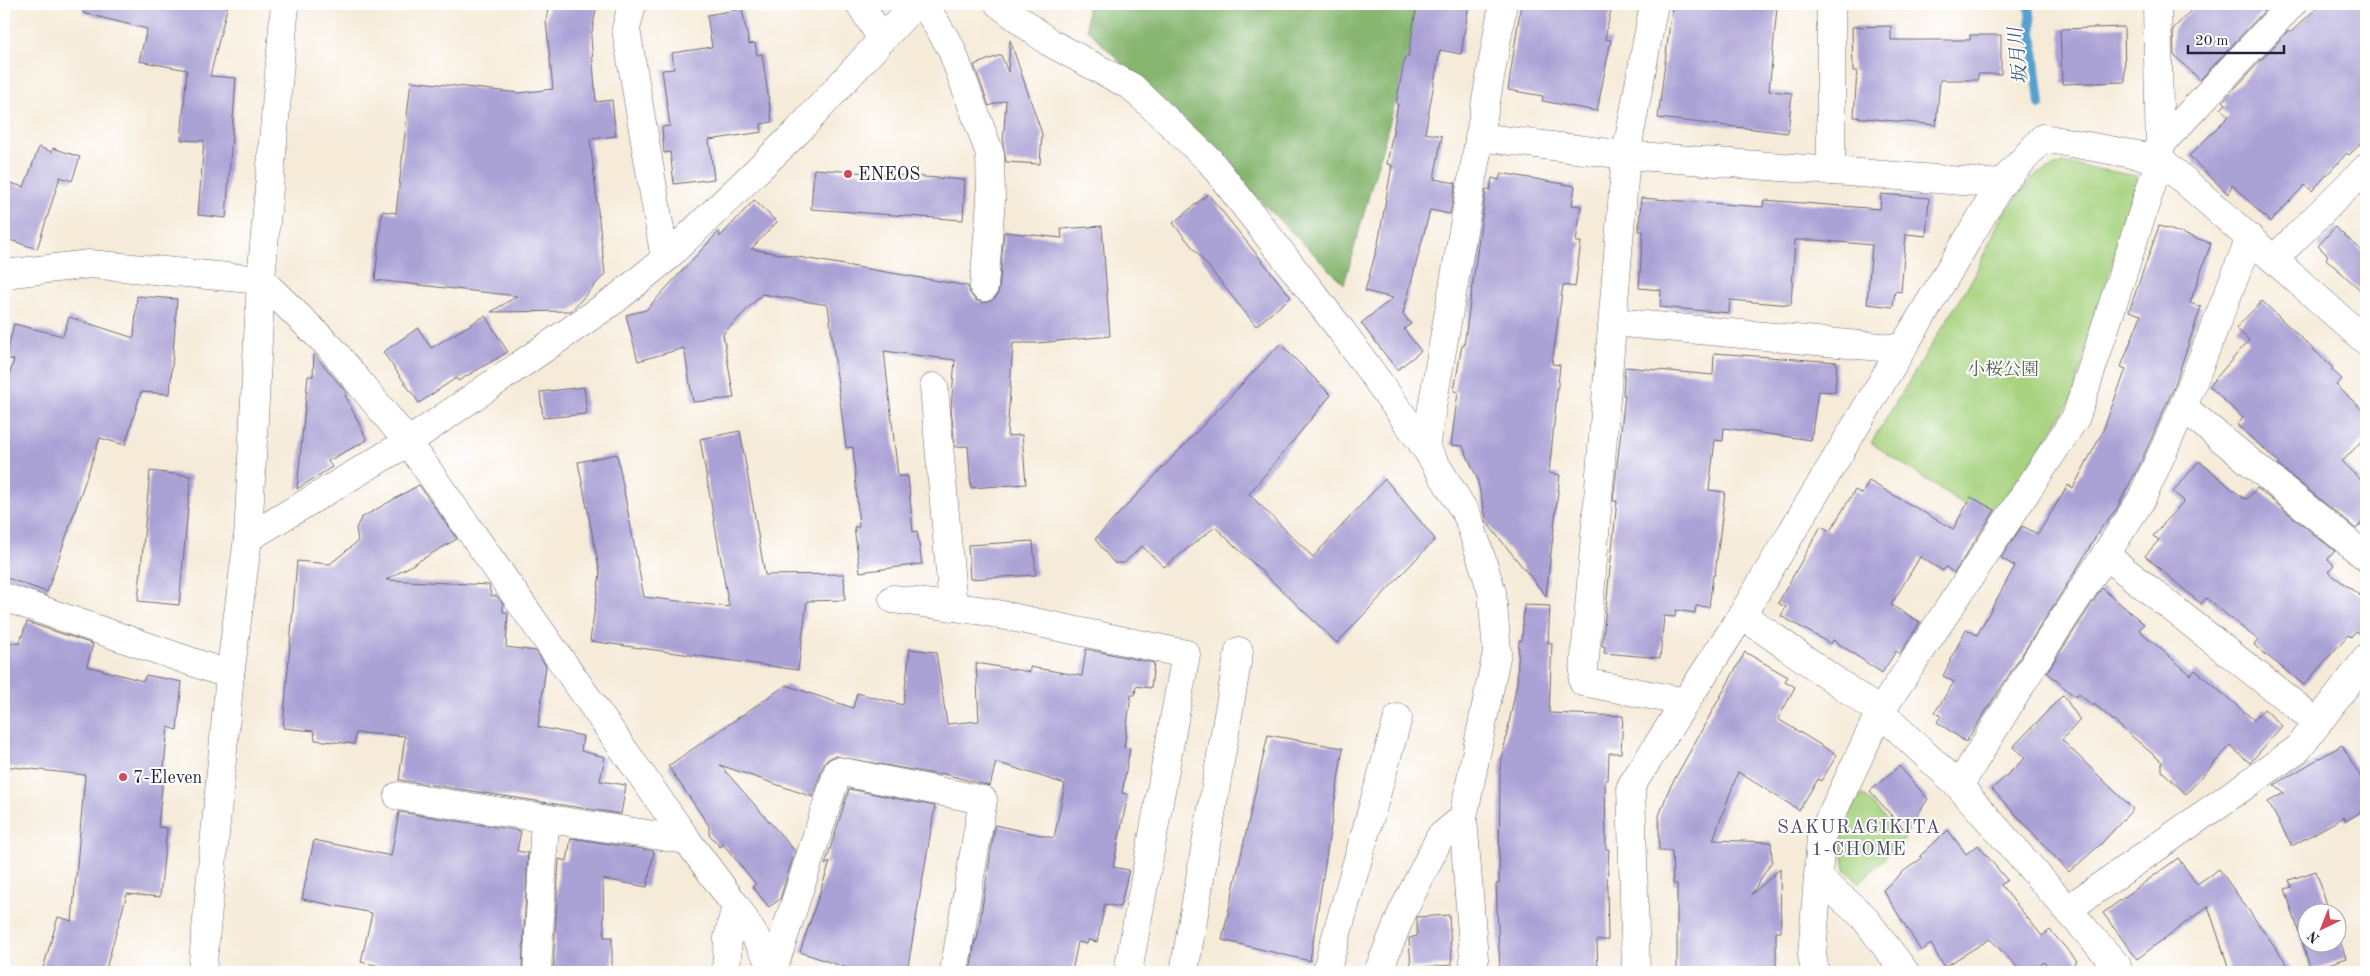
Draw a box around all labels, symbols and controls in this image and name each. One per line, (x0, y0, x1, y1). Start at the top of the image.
scale bar (2188, 22, 2284, 54)
water label: 坂月川 (2005, 24, 2032, 85)
text: 20 m (2195, 34, 2229, 49)
place label: ENEOS (858, 166, 920, 184)
marker: ENEOS (842, 168, 854, 180)
park label: 小桜公園 (1967, 359, 2039, 379)
place label: 7-Eleven (133, 769, 203, 787)
marker: 7-Eleven (117, 771, 129, 783)
district label: SAKURAGIKITA 1-CHOME (1777, 819, 1941, 860)
north arrow (2298, 904, 2348, 954)
text: N (2305, 928, 2323, 946)

